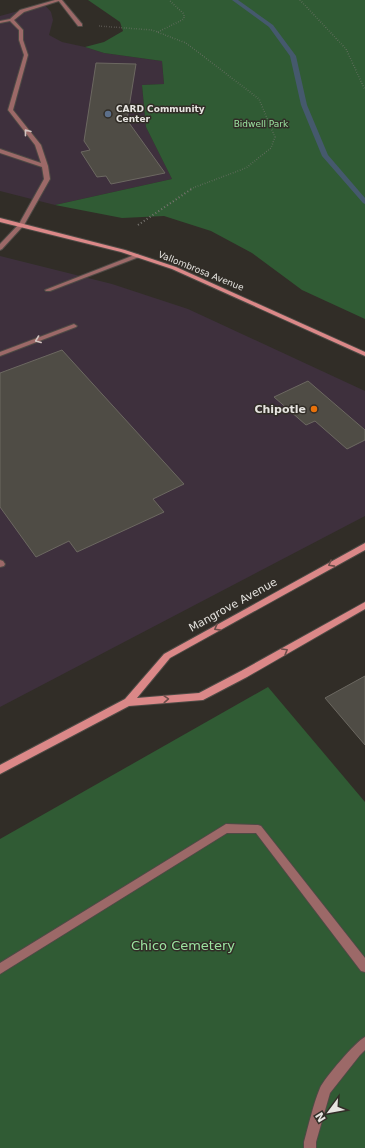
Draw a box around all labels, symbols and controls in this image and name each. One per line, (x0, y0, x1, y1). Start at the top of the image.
place label: CARD Community Center (116, 104, 205, 124)
marker: CARD Community Center (103, 109, 113, 119)
park label: Bidwell Park (234, 119, 289, 129)
one-way arrow (25, 129, 32, 136)
street label: Vallombrosa Avenue (157, 249, 246, 293)
one-way arrow (34, 335, 41, 343)
place label: Chipotle (254, 403, 306, 416)
marker: Chipotle (309, 404, 319, 414)
one-way arrow (328, 560, 335, 567)
street label: Mangrove Avenue (187, 575, 280, 635)
one-way arrow (214, 623, 221, 630)
one-way arrow (281, 648, 288, 656)
one-way arrow (163, 695, 169, 704)
park label: Chico Cemetery (131, 938, 235, 953)
north arrow (309, 1092, 349, 1132)
text: N (313, 1110, 329, 1124)

